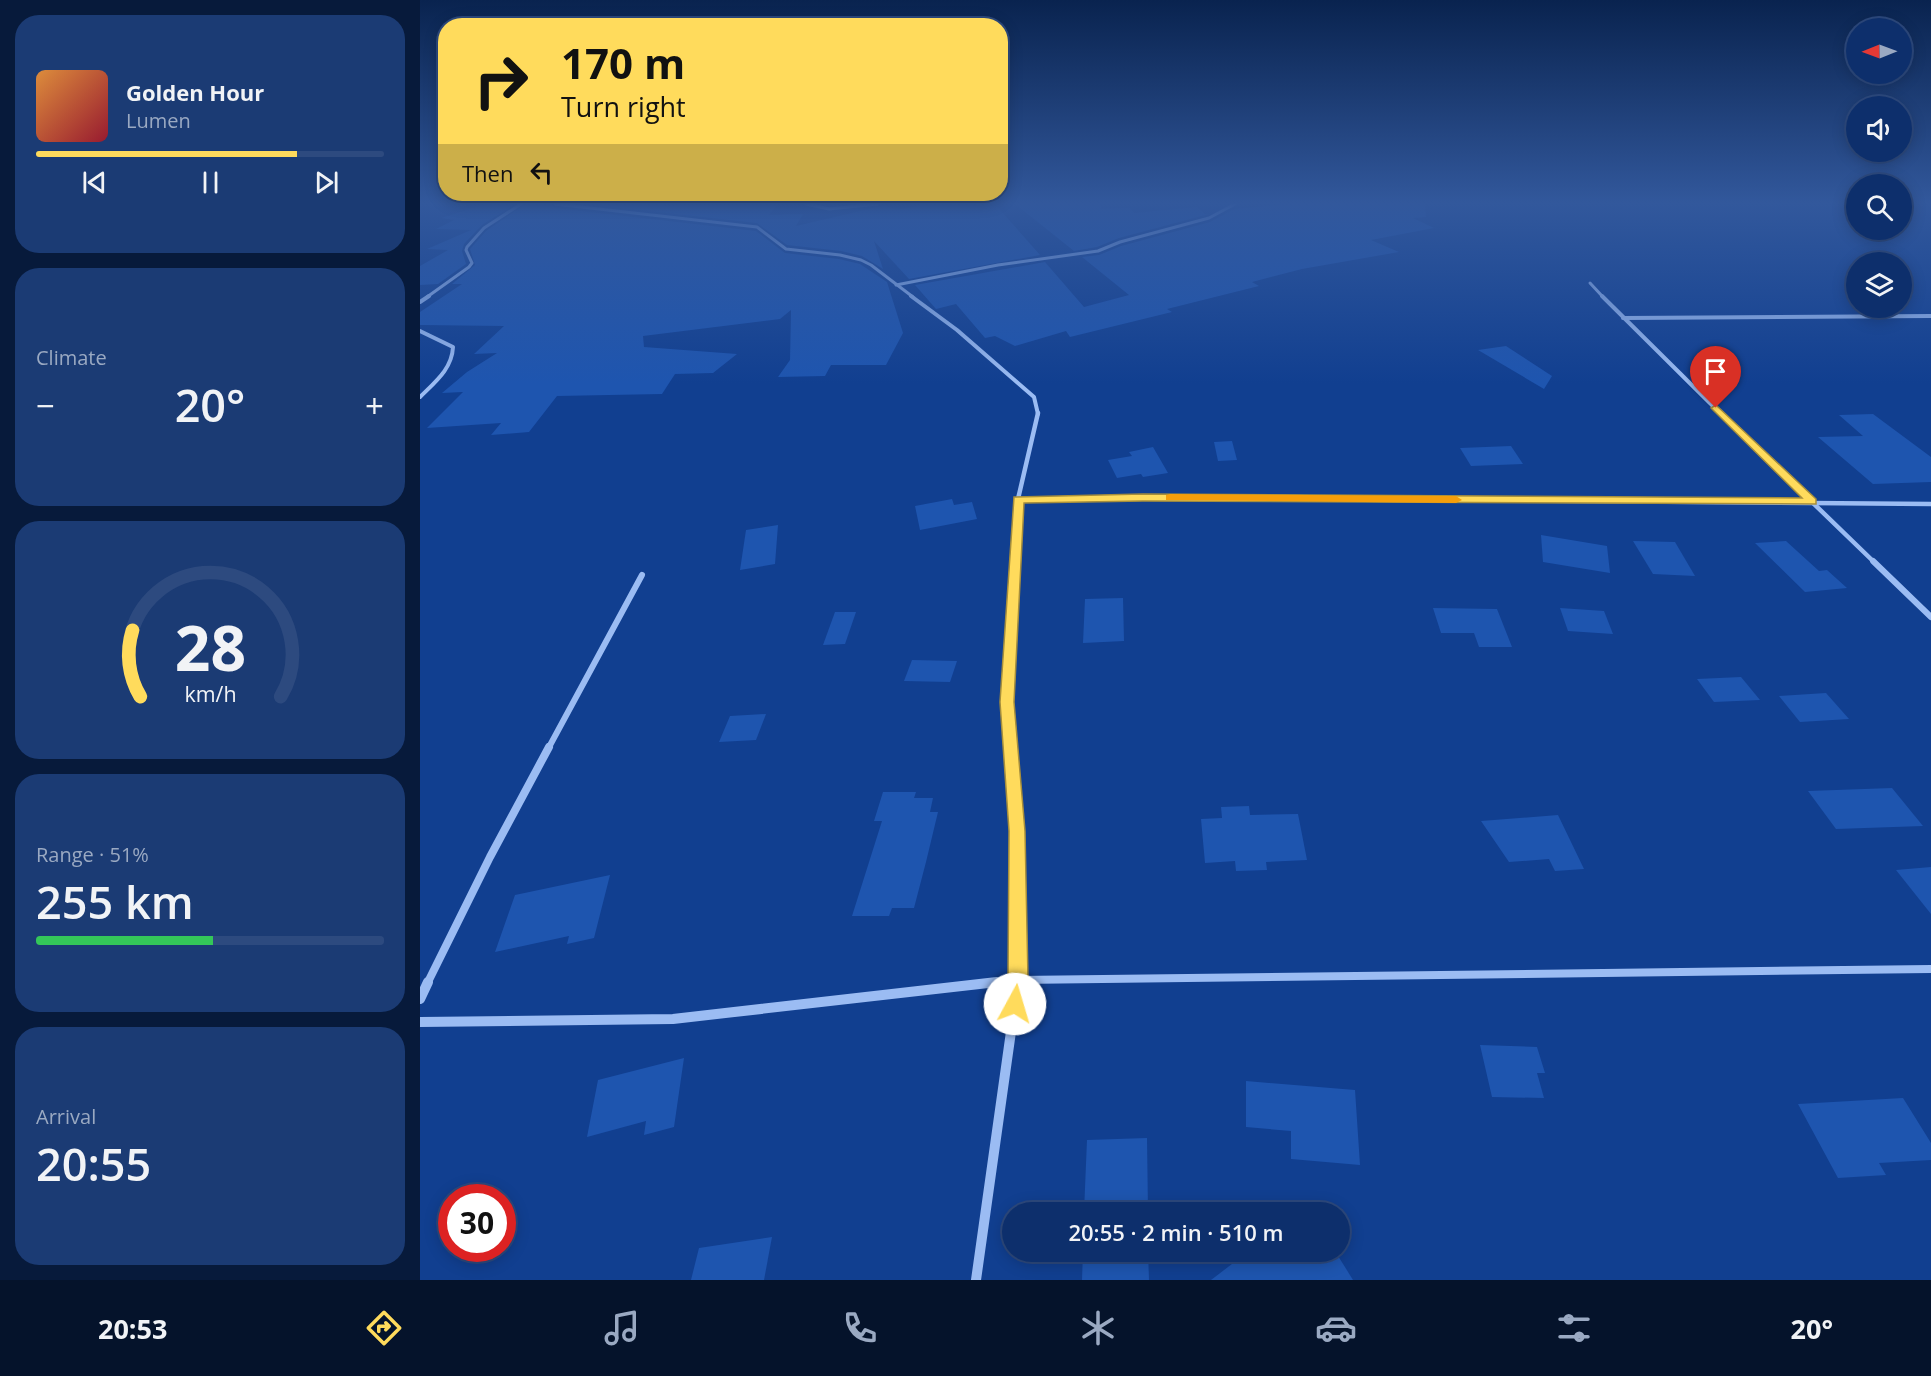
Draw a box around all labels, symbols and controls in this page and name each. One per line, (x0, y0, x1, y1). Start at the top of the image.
north arrow (1846, 18, 1912, 84)
map controls (1846, 18, 1912, 318)
text: 170 m (561, 34, 685, 91)
icon: right (462, 42, 540, 120)
text: Golden Hour (126, 77, 264, 107)
text: Turn right (561, 88, 686, 125)
button: sound (1846, 96, 1912, 162)
text: Lumen (126, 107, 191, 134)
icon: left (525, 156, 558, 189)
text: Then (462, 158, 513, 188)
icon: previous (78, 166, 111, 199)
icon: pause (194, 166, 227, 199)
icon: next (310, 166, 343, 199)
button: search (1846, 174, 1912, 240)
button: layers (1846, 252, 1912, 318)
text: Climate (36, 344, 107, 371)
pin (1690, 346, 1741, 408)
icon: arrive (1699, 355, 1732, 388)
text: 20° (175, 374, 245, 435)
text: − (36, 383, 55, 428)
text: + (365, 383, 384, 428)
text: 28 (174, 604, 246, 689)
text: km/h (184, 679, 236, 708)
text: Range · 51% (36, 841, 149, 868)
text: 255 km (36, 871, 194, 932)
position arrow (983, 972, 1047, 1036)
text: Arrival (36, 1103, 96, 1130)
text: 20:55 (36, 1133, 151, 1194)
speed limit sign: 30 (438, 1184, 516, 1262)
text: 20:55 · 2 min · 510 m (1068, 1217, 1284, 1247)
icon: directions (363, 1307, 405, 1349)
icon: music (601, 1307, 643, 1349)
icon: phone (839, 1307, 881, 1349)
icon: climate (1077, 1307, 1119, 1349)
icon: car (1315, 1307, 1357, 1349)
icon: filters (1553, 1307, 1595, 1349)
text: 20:53 (98, 1310, 167, 1347)
text: 20° (1791, 1310, 1833, 1347)

